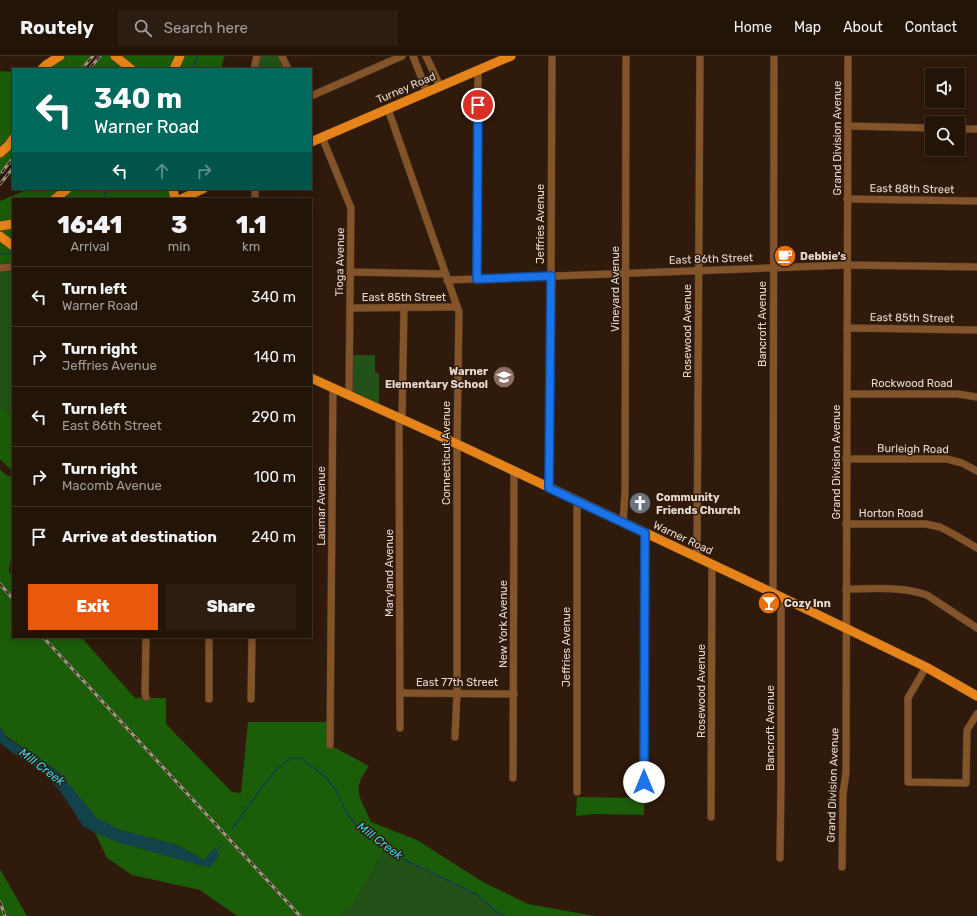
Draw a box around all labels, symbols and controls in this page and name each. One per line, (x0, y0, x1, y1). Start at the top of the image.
search box (118, 10, 398, 46)
text: Routely (20, 16, 94, 39)
icon: search (132, 17, 154, 39)
text: Search here (164, 19, 248, 37)
text: Home (734, 19, 772, 36)
text: Map (794, 19, 821, 36)
text: About (843, 19, 883, 36)
text: Contact (905, 19, 957, 36)
map controls (925, 68, 965, 156)
button: sound (925, 68, 965, 108)
street label: Turney Road (374, 70, 438, 106)
street label: Grand Division Avenue (831, 81, 844, 195)
text: 340 m (94, 82, 182, 115)
icon: left (28, 84, 80, 136)
pin (461, 88, 495, 122)
icon: arrive (467, 94, 489, 116)
text: Warner Road (94, 116, 199, 138)
button: search (925, 116, 965, 156)
icon: left (109, 160, 131, 182)
icon: ahead (151, 160, 173, 182)
icon: right (193, 160, 215, 182)
street label: East 88th Street (869, 182, 955, 196)
street label: Jeffries Avenue (534, 184, 547, 264)
text: 16:41 (57, 211, 122, 239)
text: 3 (171, 211, 187, 239)
text: 1.1 (236, 211, 267, 239)
street label: Tioga Avenue (333, 227, 347, 297)
text: Arrival (70, 239, 109, 254)
text: min (168, 239, 190, 254)
text: km (242, 239, 260, 254)
cafe icon: Debbie's (772, 243, 798, 269)
street label: Vineyard Avenue (609, 246, 622, 332)
place label: Debbie's (800, 250, 846, 263)
street label: East 86th Street (669, 251, 754, 267)
text: Turn left (62, 280, 127, 298)
street label: Bancroft Avenue (756, 281, 769, 367)
street label: Rosewood Avenue (681, 284, 694, 378)
icon: left (28, 286, 50, 308)
text: 340 m (251, 288, 296, 306)
street label: East 85th Street (362, 291, 447, 304)
text: Warner Road (62, 298, 138, 313)
street label: East 85th Street (870, 311, 955, 325)
text: Turn right (62, 340, 137, 358)
icon: right (28, 346, 50, 368)
text: 140 m (254, 348, 296, 366)
text: Jeffries Avenue (62, 358, 157, 373)
school or university icon: Warner Elementary School (491, 364, 517, 390)
place label: Warner Elementary School (385, 365, 488, 391)
street label: Rockwood Road (871, 377, 953, 390)
text: Turn left (62, 400, 127, 418)
street label: Connecticut Avenue (440, 401, 453, 505)
street label: Grand Division Avenue (830, 405, 843, 519)
icon: left (28, 406, 50, 428)
text: 290 m (252, 408, 296, 426)
text: East 86th Street (62, 418, 162, 433)
street label: Burleigh Road (877, 442, 949, 456)
text: Turn right (62, 460, 137, 478)
icon: right (28, 466, 50, 488)
street label: Laumar Avenue (315, 466, 328, 546)
text: 100 m (254, 468, 296, 486)
text: Macomb Avenue (62, 478, 162, 493)
church icon: Community Friends Church (627, 490, 653, 516)
place label: Community Friends Church (656, 491, 740, 517)
street label: Horton Road (859, 507, 923, 520)
street label: Warner Road (651, 519, 715, 557)
icon: arrive (28, 526, 50, 548)
text: Arrive at destination (62, 528, 217, 546)
text: 240 m (251, 528, 296, 546)
street label: Maryland Avenue (383, 529, 396, 617)
street label: New York Avenue (497, 580, 510, 668)
button: Exit (28, 584, 158, 630)
button: Share (166, 584, 296, 630)
bar icon: Cozy Inn (756, 590, 782, 616)
place label: Cozy Inn (784, 597, 831, 610)
street label: Jeffries Avenue (560, 607, 573, 687)
street label: Rosewood Avenue (695, 644, 708, 738)
street label: East 77th Street (416, 676, 499, 689)
street label: Bancroft Avenue (764, 685, 777, 771)
street label: Grand Division Avenue (825, 727, 841, 843)
water label: Mill Creek (16, 745, 68, 789)
position arrow (623, 761, 665, 803)
water label: Mill Creek (354, 819, 406, 863)

